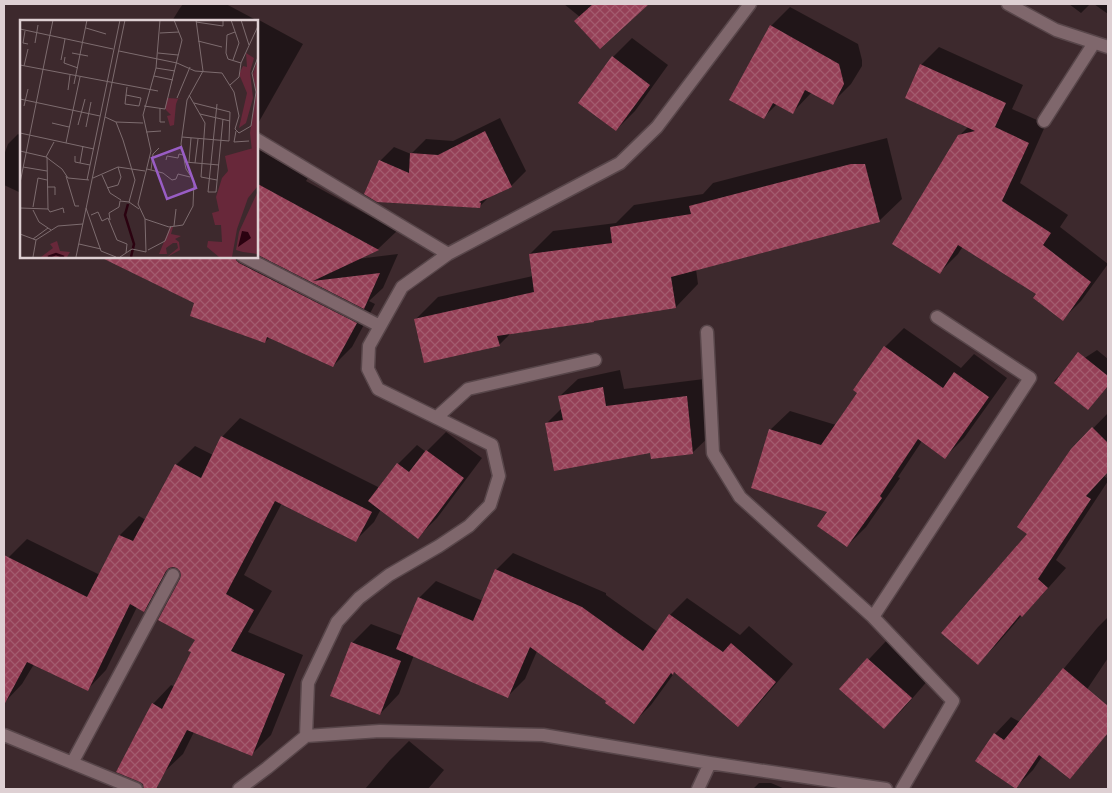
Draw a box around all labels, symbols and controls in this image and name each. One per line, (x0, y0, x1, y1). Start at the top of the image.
inset map (20, 20, 258, 258)

